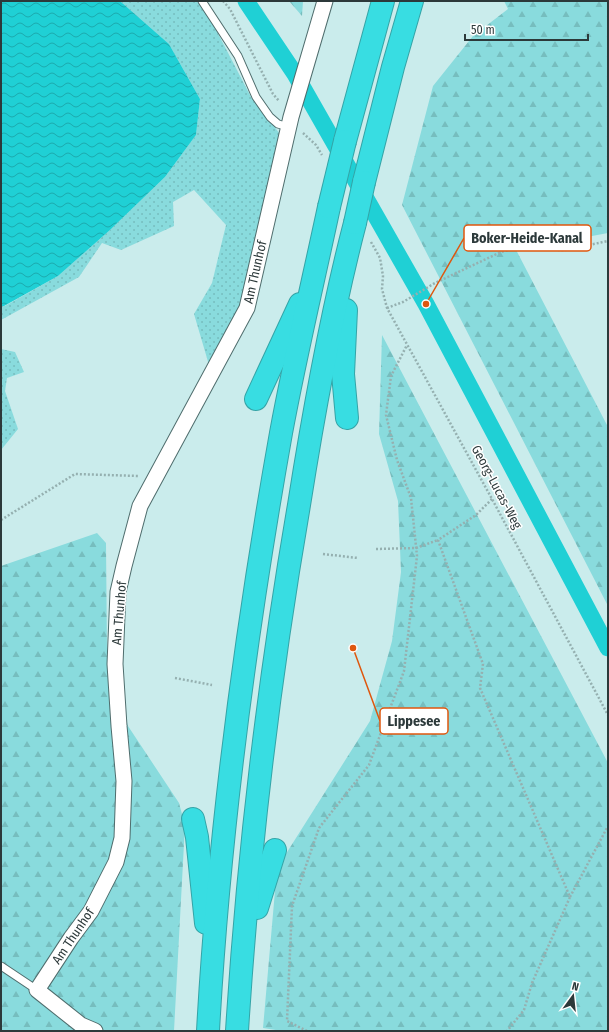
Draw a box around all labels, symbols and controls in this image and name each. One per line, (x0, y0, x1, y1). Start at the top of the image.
scale bar (465, 16, 588, 42)
text: 50 m (471, 23, 495, 37)
callout: Boker-Heide-Kanal (464, 225, 591, 251)
text: Boker-Heide-Kanal (471, 230, 583, 247)
street label: Am Thunhof (240, 238, 270, 305)
street label: Georg-Lucas-Weg (469, 443, 526, 532)
street label: Am Thunhof (109, 579, 129, 646)
callout: Lippesee (380, 708, 448, 734)
text: Lippesee (388, 713, 440, 730)
street label: Am Thunhof (49, 904, 98, 967)
north arrow (553, 976, 593, 1016)
text: N (571, 980, 580, 994)

